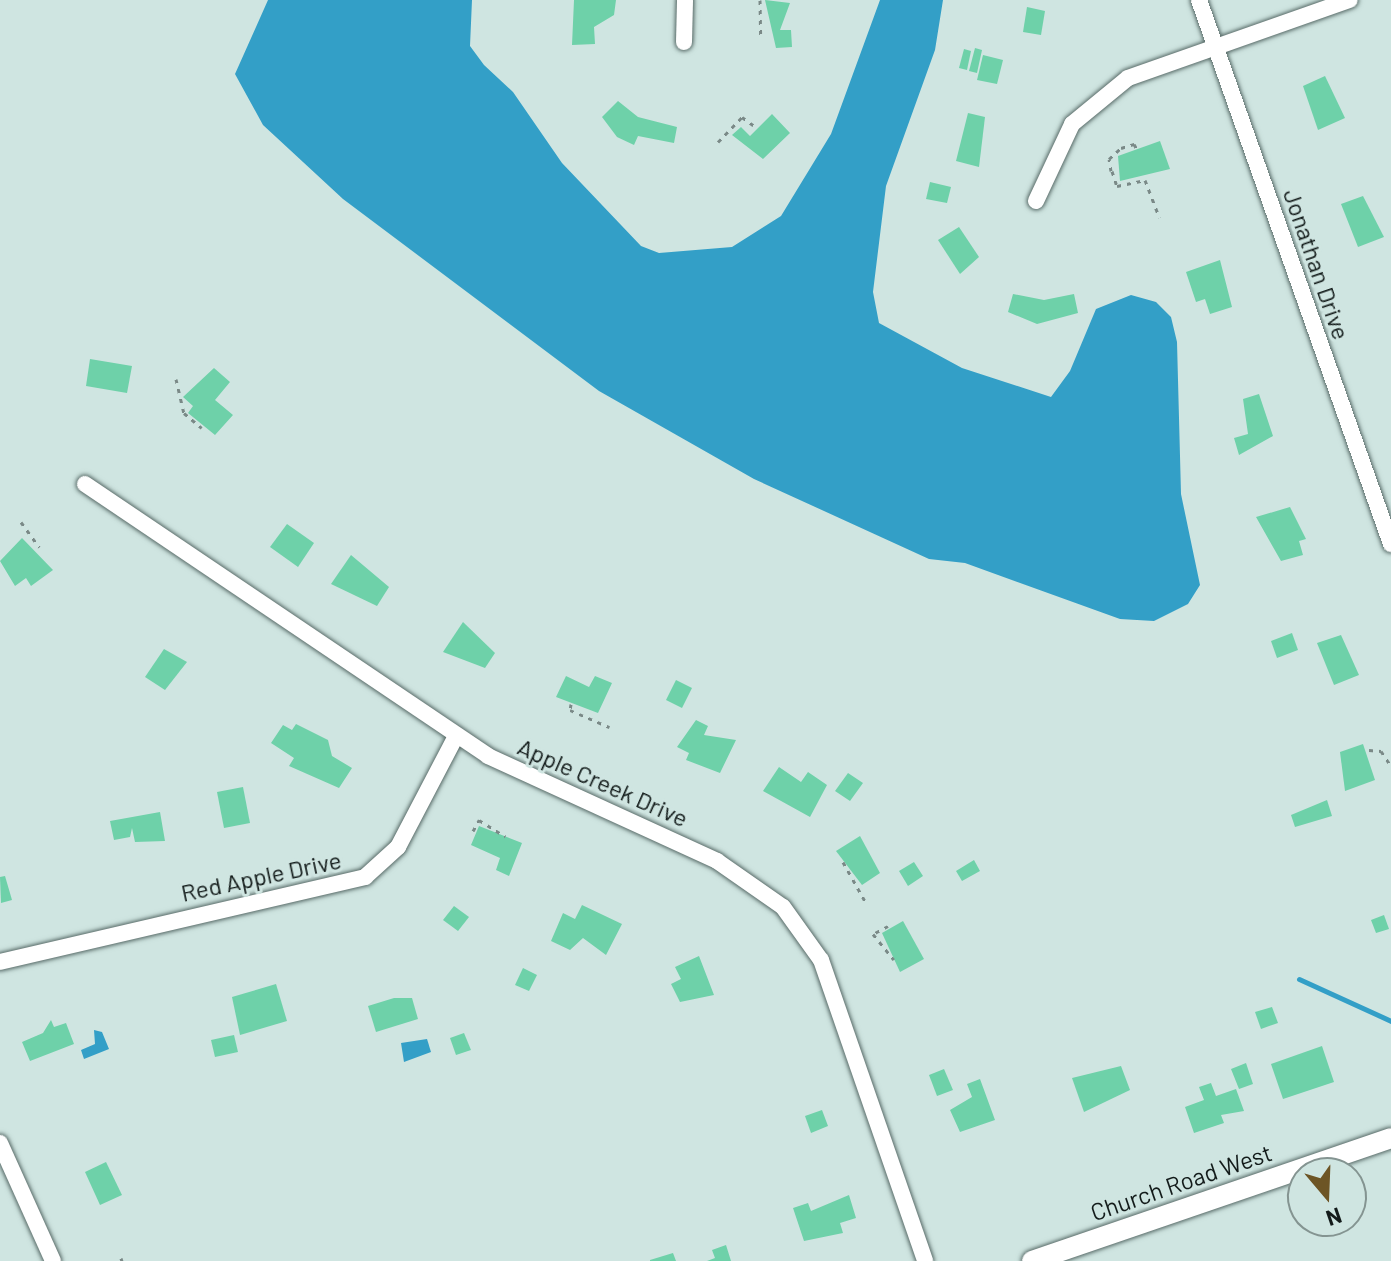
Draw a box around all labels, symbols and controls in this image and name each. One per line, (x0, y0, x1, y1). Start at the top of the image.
street label: Jonathan Drive (1278, 185, 1356, 343)
street label: Apple Creek Drive (513, 732, 693, 832)
street label: Red Apple Drive (178, 845, 344, 907)
street label: Church Road West (1087, 1137, 1275, 1227)
north arrow (1287, 1157, 1367, 1237)
text: N (1323, 1203, 1345, 1232)

